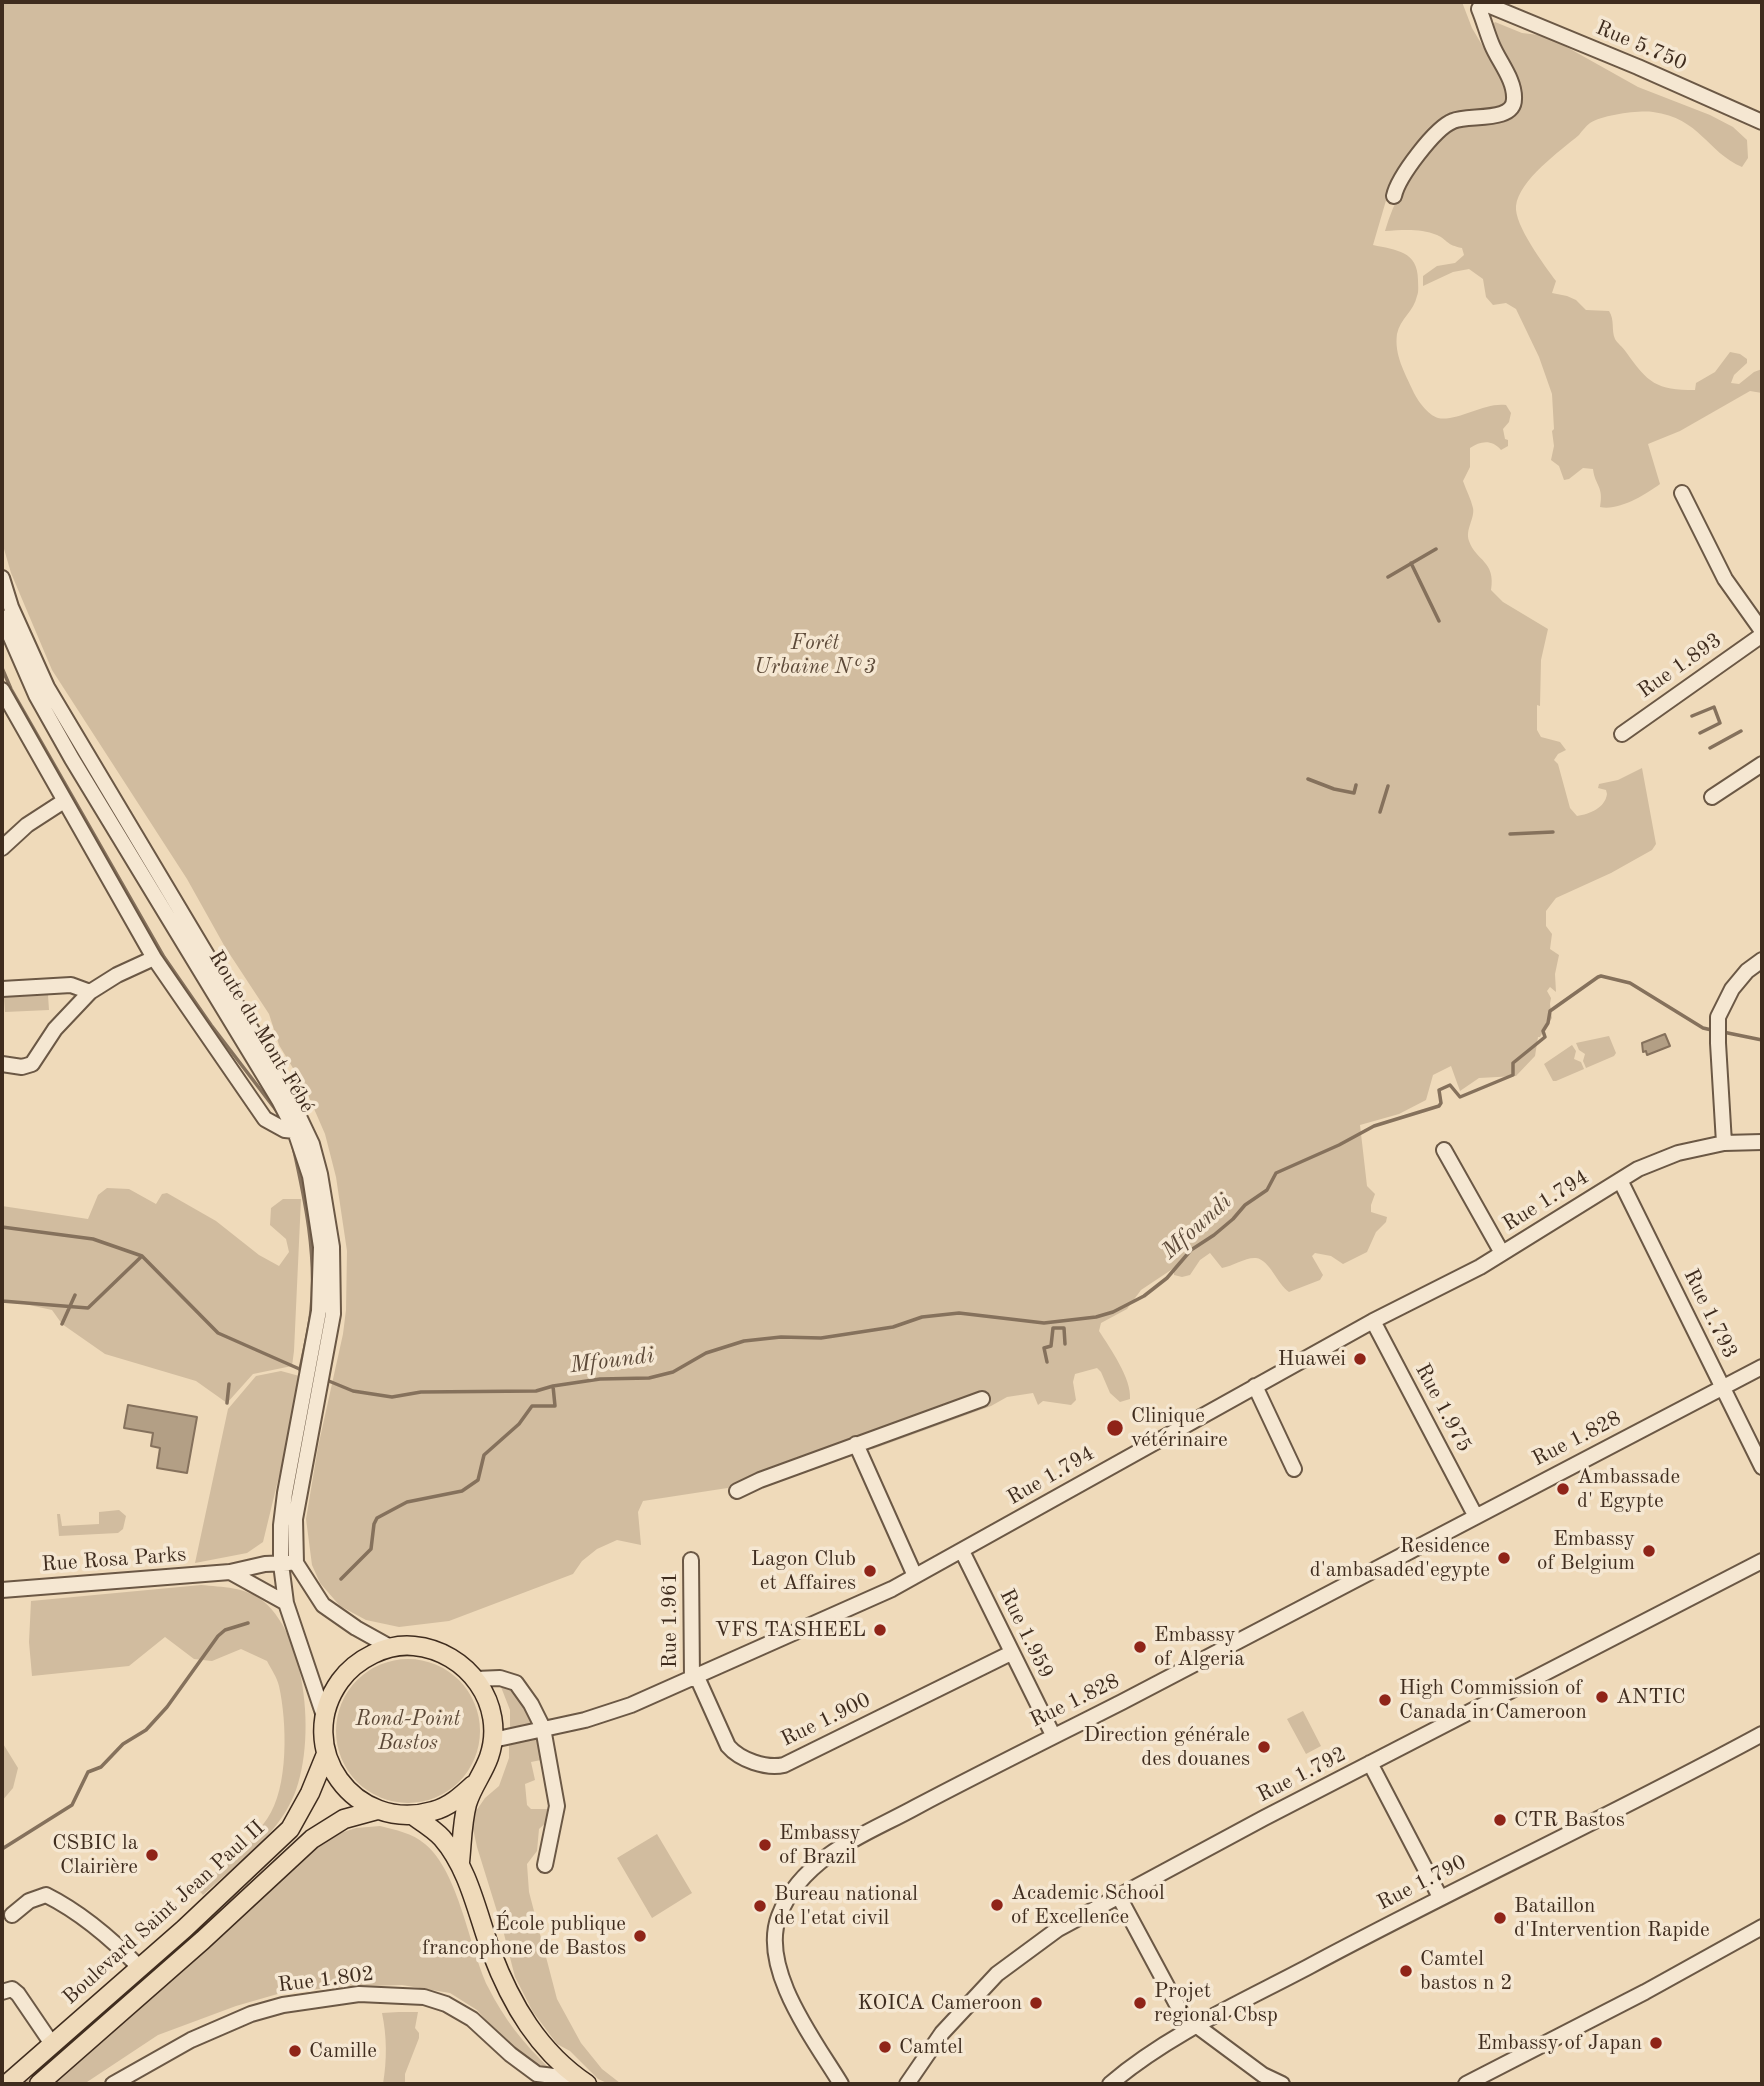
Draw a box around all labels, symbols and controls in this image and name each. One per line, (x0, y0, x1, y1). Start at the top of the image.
street label: Rue 5.750 (1592, 16, 1690, 76)
street label: Rue 1.893 (1633, 628, 1727, 704)
park label: Forêt Urbaine N°3 (754, 630, 876, 680)
street label: Route du Mont-Fébé (203, 946, 319, 1118)
street label: Rue 1.794 (1498, 1165, 1594, 1237)
water label: Mfoundi (1156, 1188, 1238, 1266)
street label: Rue 1.793 (1678, 1265, 1742, 1363)
water label: Mfoundi (568, 1342, 656, 1380)
place label: Huawei (1278, 1346, 1346, 1372)
marker: Huawei (1352, 1351, 1368, 1367)
street label: Rue 1.975 (1409, 1360, 1477, 1456)
place label: Clinique vétérinaire (1131, 1403, 1228, 1453)
street label: Rue 1.828 (1528, 1406, 1626, 1472)
marker: Clinique vétérinaire (1105, 1418, 1125, 1438)
street label: Rue 1.794 (1003, 1441, 1099, 1511)
place label: Ambassade d' Egypte (1577, 1464, 1680, 1514)
marker: Ambassade d' Egypte (1555, 1481, 1571, 1497)
place label: Embassy of Belgium (1537, 1526, 1635, 1576)
place label: Residence d'ambasaded'egypte (1310, 1533, 1490, 1583)
street label: Rue Rosa Parks (41, 1542, 187, 1578)
marker: Embassy of Belgium (1641, 1543, 1657, 1559)
place label: Lagon Club et Affaires (751, 1546, 856, 1596)
marker: Residence d'ambasaded'egypte (1496, 1550, 1512, 1566)
marker: Lagon Club et Affaires (862, 1563, 878, 1579)
street label: Rue 1.961 (657, 1572, 683, 1668)
street label: Rue 1.959 (994, 1585, 1058, 1683)
place label: VFS TASHEEL (715, 1617, 866, 1643)
marker: VFS TASHEEL (872, 1622, 888, 1638)
place label: Embassy of Algeria (1154, 1622, 1245, 1672)
marker: Embassy of Algeria (1132, 1639, 1148, 1655)
street label: Rue 1.828 (1026, 1669, 1124, 1733)
place label: High Commission of Canada in Cameroon (1399, 1675, 1587, 1725)
place label: ANTIC (1616, 1684, 1686, 1710)
street label: Rue 1.900 (777, 1688, 875, 1752)
marker: ANTIC (1594, 1689, 1610, 1705)
marker: High Commission of Canada in Cameroon (1377, 1692, 1393, 1708)
park label: Rond-Point Bastos (356, 1706, 460, 1756)
place label: Direction générale des douanes (1084, 1722, 1250, 1772)
marker: Direction générale des douanes (1256, 1739, 1272, 1755)
street label: Rue 1.792 (1253, 1742, 1351, 1808)
place label: CTR Bastos (1514, 1807, 1625, 1833)
marker: CTR Bastos (1492, 1812, 1508, 1828)
street label: Boulevard Saint Jean Paul II (58, 1816, 270, 2010)
place label: Embassy of Brazil (779, 1820, 861, 1870)
place label: CSBIC la Clairière (52, 1830, 138, 1880)
marker: Embassy of Brazil (757, 1837, 773, 1853)
marker: CSBIC la Clairière (144, 1847, 160, 1863)
street label: Rue 1.790 (1373, 1850, 1471, 1916)
place label: Academic School of Excellence (1011, 1880, 1165, 1930)
place label: Bureau national de l'etat civil (774, 1881, 918, 1931)
place label: Bataillon d'Intervention Rapide (1514, 1893, 1710, 1943)
marker: Academic School of Excellence (989, 1897, 1005, 1913)
marker: Bureau national de l'etat civil (752, 1898, 768, 1914)
marker: Bataillon d'Intervention Rapide (1492, 1910, 1508, 1926)
place label: École publique francophone de Bastos (422, 1911, 626, 1961)
marker: École publique francophone de Bastos (632, 1928, 648, 1944)
place label: Camtel bastos n 2 (1420, 1946, 1512, 1996)
street label: Rue 1.802 (277, 1962, 375, 1998)
marker: Camtel bastos n 2 (1398, 1963, 1414, 1979)
place label: Projet regional Cbsp (1154, 1978, 1278, 2028)
place label: KOICA Cameroon (858, 1990, 1022, 2016)
marker: KOICA Cameroon (1028, 1995, 1044, 2011)
marker: Projet regional Cbsp (1132, 1995, 1148, 2011)
place label: Embassy of Japan (1477, 2030, 1642, 2056)
place label: Camtel (899, 2034, 963, 2060)
marker: Embassy of Japan (1648, 2035, 1664, 2051)
place label: Camille (309, 2038, 377, 2064)
marker: Camtel (877, 2039, 893, 2055)
marker: Camille (287, 2043, 303, 2059)

